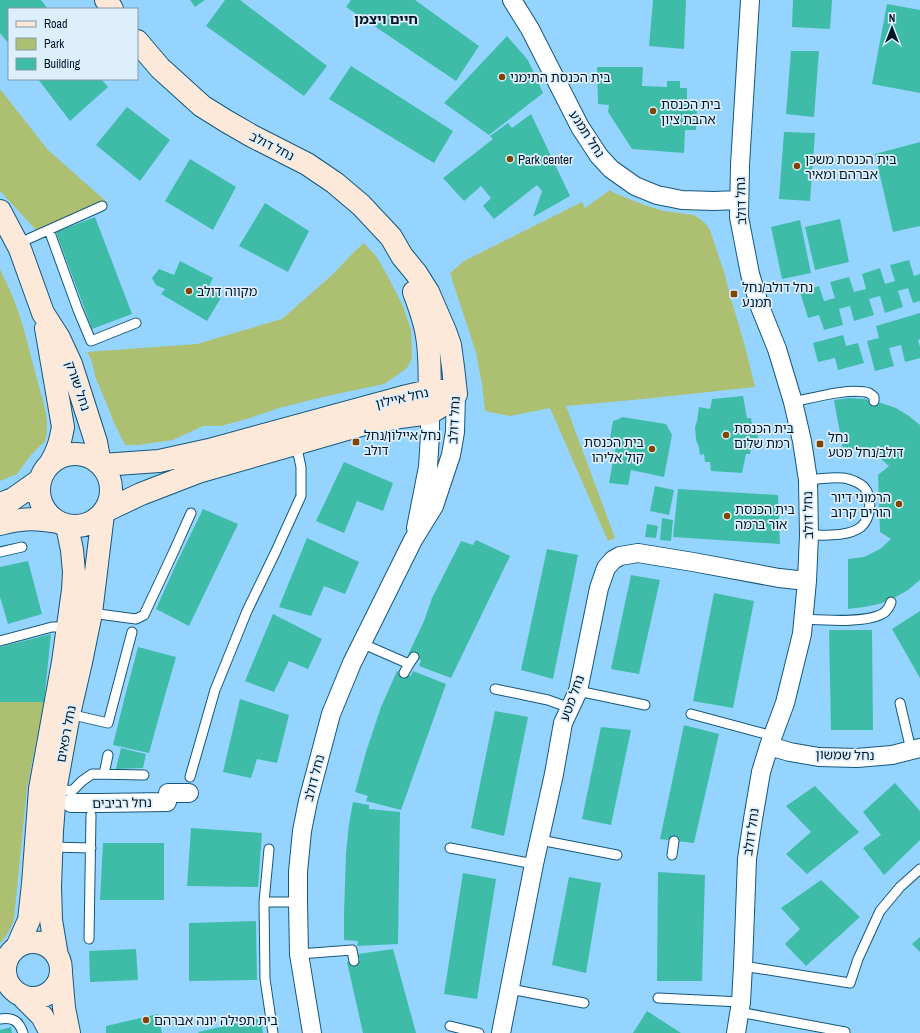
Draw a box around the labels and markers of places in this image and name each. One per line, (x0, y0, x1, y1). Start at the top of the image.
place label: בית הכנסת התימני (510, 69, 611, 86)
marker: בית הכנסת התימני (497, 72, 507, 82)
place label: בית הכנסת אהבת ציון (661, 96, 721, 128)
marker: בית הכנסת אהבת ציון (648, 106, 658, 116)
place label: Park center (518, 151, 573, 168)
place label: בית הכנסת משכן אברהם ומאיר (805, 151, 897, 183)
marker: Park center (505, 154, 515, 164)
marker: בית הכנסת משכן אברהם ומאיר (792, 161, 802, 171)
place label: נחל דולב/נחל תמנע (742, 279, 813, 311)
place label: מקווה דולב (197, 283, 258, 300)
marker: מקווה דולב (184, 286, 194, 296)
marker: נחל דולב/נחל תמנע (729, 289, 739, 299)
place label: בית הכנסת רמת שלום (734, 420, 794, 452)
place label: נחל איילון/נחל דולב (364, 427, 441, 459)
place label: נחל דולב/נחל מטע (828, 429, 903, 461)
marker: בית הכנסת רמת שלום (721, 430, 731, 440)
place label: בית הכנסת קול אליהו (584, 434, 644, 466)
marker: נחל איילון/נחל דולב (351, 437, 361, 447)
marker: נחל דולב/נחל מטע (815, 439, 825, 449)
marker: בית הכנסת קול אליהו (647, 444, 657, 454)
place label: הרמוני דיור הורים קרוב (831, 489, 891, 521)
marker: הרמוני דיור הורים קרוב (894, 499, 904, 509)
place label: בית הכנסת אור ברמה (735, 501, 795, 533)
marker: בית הכנסת אור ברמה (722, 511, 732, 521)
place label: בית תפילה יונה אברהם (154, 1012, 278, 1029)
marker: בית תפילה יונה אברהם (141, 1015, 151, 1025)

